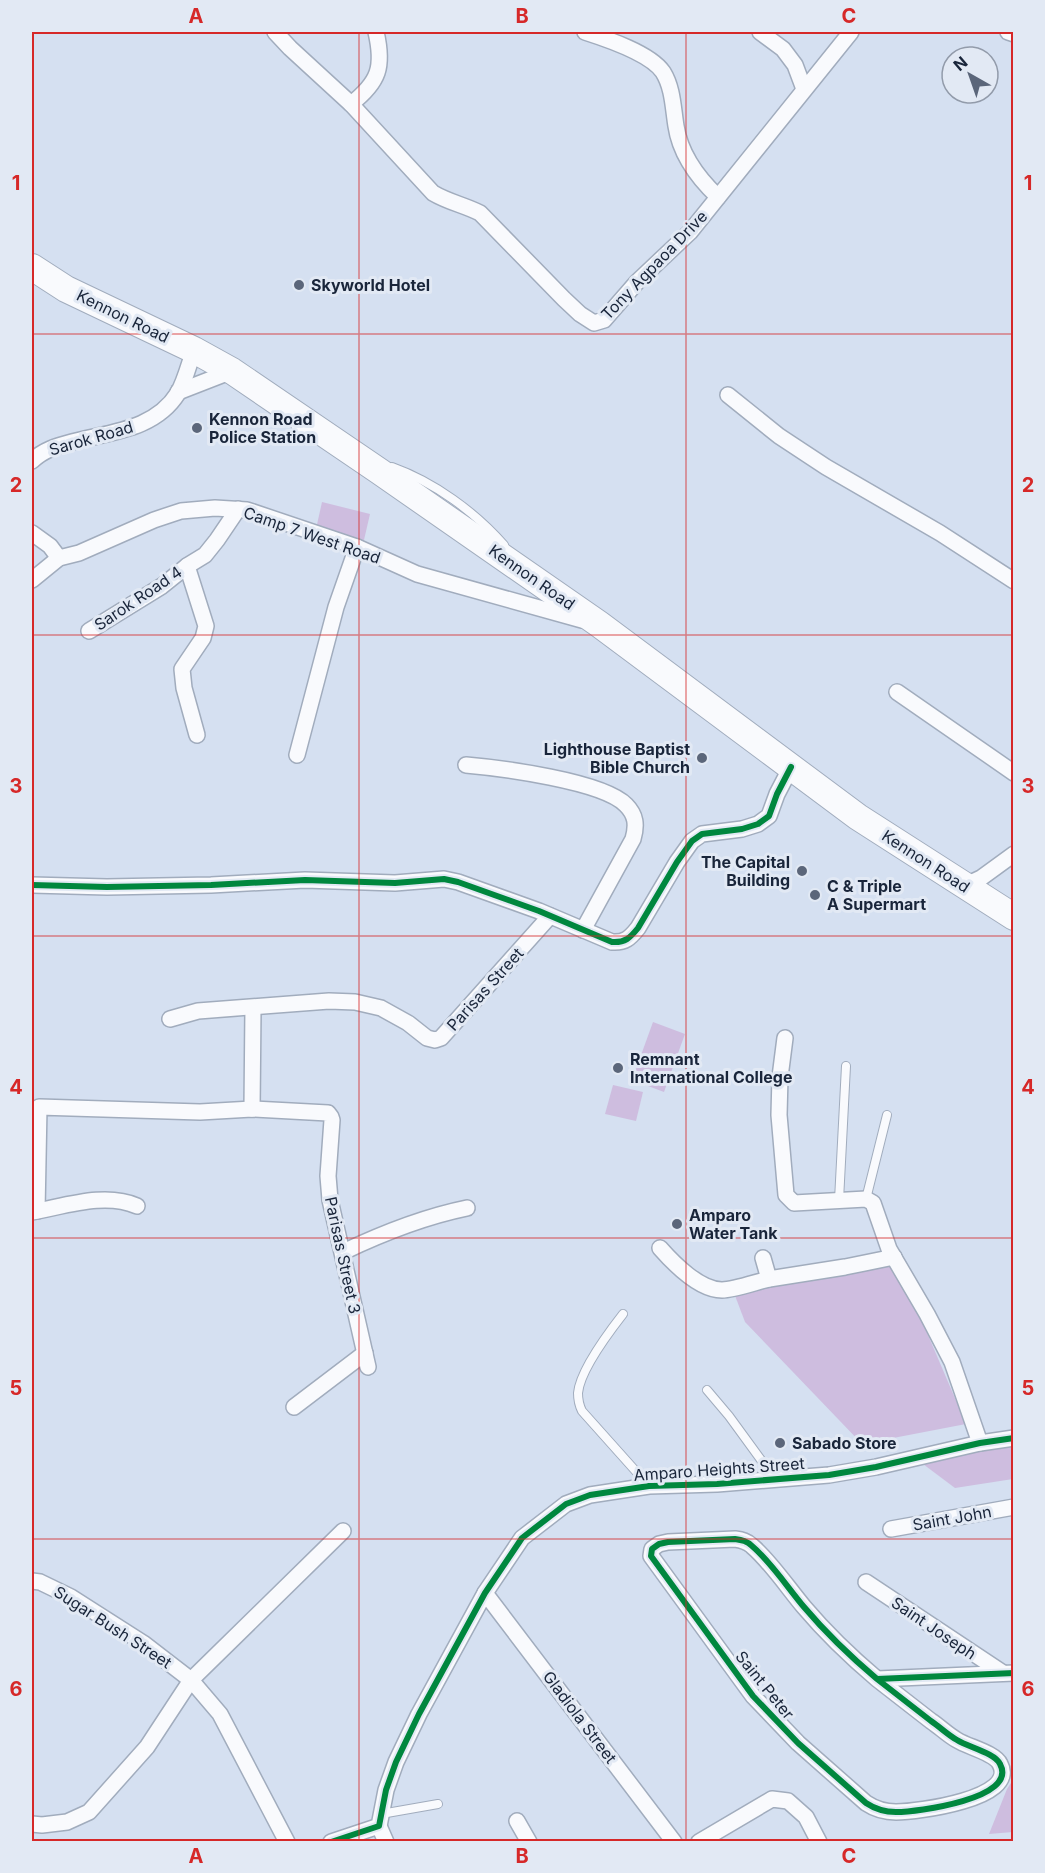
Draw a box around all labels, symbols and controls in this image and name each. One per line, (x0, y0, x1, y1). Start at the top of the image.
text: A (189, 4, 204, 28)
text: B (515, 4, 529, 28)
text: C (842, 4, 856, 28)
north arrow (940, 45, 1000, 105)
text: N (949, 52, 971, 75)
text: 1 (12, 171, 20, 195)
text: 1 (1024, 171, 1032, 195)
street label: Tony Agpaoa Drive (597, 206, 711, 324)
place label: Skyworld Hotel (311, 275, 430, 295)
marker: Skyworld Hotel (292, 278, 306, 292)
street label: Kennon Road (73, 285, 173, 347)
place label: Kennon Road Police Station (209, 409, 316, 447)
street label: Sarok Road (47, 416, 135, 460)
marker: Kennon Road Police Station (190, 421, 204, 435)
text: 2 (10, 473, 22, 497)
text: 2 (1022, 473, 1034, 497)
street label: Camp 7 West Road (241, 502, 383, 568)
street label: Kennon Road (485, 540, 579, 614)
street label: Sarok Road 4 (90, 561, 186, 635)
place label: Lighthouse Baptist Bible Church (544, 739, 690, 777)
marker: Lighthouse Baptist Bible Church (695, 751, 709, 765)
text: 3 (10, 774, 22, 798)
text: 3 (1022, 774, 1034, 798)
street label: Kennon Road (878, 825, 974, 897)
place label: The Capital Building (701, 852, 790, 890)
marker: The Capital Building (795, 864, 809, 878)
place label: C & Triple A Supermart (827, 876, 926, 914)
marker: C & Triple A Supermart (808, 888, 822, 902)
street label: Parisas Street (442, 943, 528, 1035)
place label: Remnant International College (630, 1049, 792, 1087)
marker: Remnant International College (611, 1061, 625, 1075)
text: 4 (9, 1075, 23, 1099)
text: 4 (1021, 1075, 1035, 1099)
street label: Parisas Street 3 (321, 1195, 365, 1315)
place label: Amparo Water Tank (689, 1205, 778, 1243)
marker: Amparo Water Tank (670, 1217, 684, 1231)
text: 5 (10, 1376, 22, 1400)
text: 5 (1022, 1376, 1034, 1400)
place label: Sabado Store (792, 1433, 897, 1453)
marker: Sabado Store (773, 1436, 787, 1450)
street label: Amparo Heights Street (633, 1453, 805, 1485)
street label: Saint John (911, 1501, 993, 1535)
street label: Sugar Bush Street (50, 1581, 176, 1673)
street label: Saint Joseph (888, 1592, 980, 1664)
street label: Saint Peter (731, 1647, 799, 1723)
street label: Gladiola Street (539, 1667, 621, 1767)
text: 6 (10, 1677, 23, 1701)
text: 6 (1022, 1677, 1035, 1701)
text: A (189, 1844, 204, 1868)
text: B (515, 1844, 529, 1868)
text: C (842, 1844, 856, 1868)

